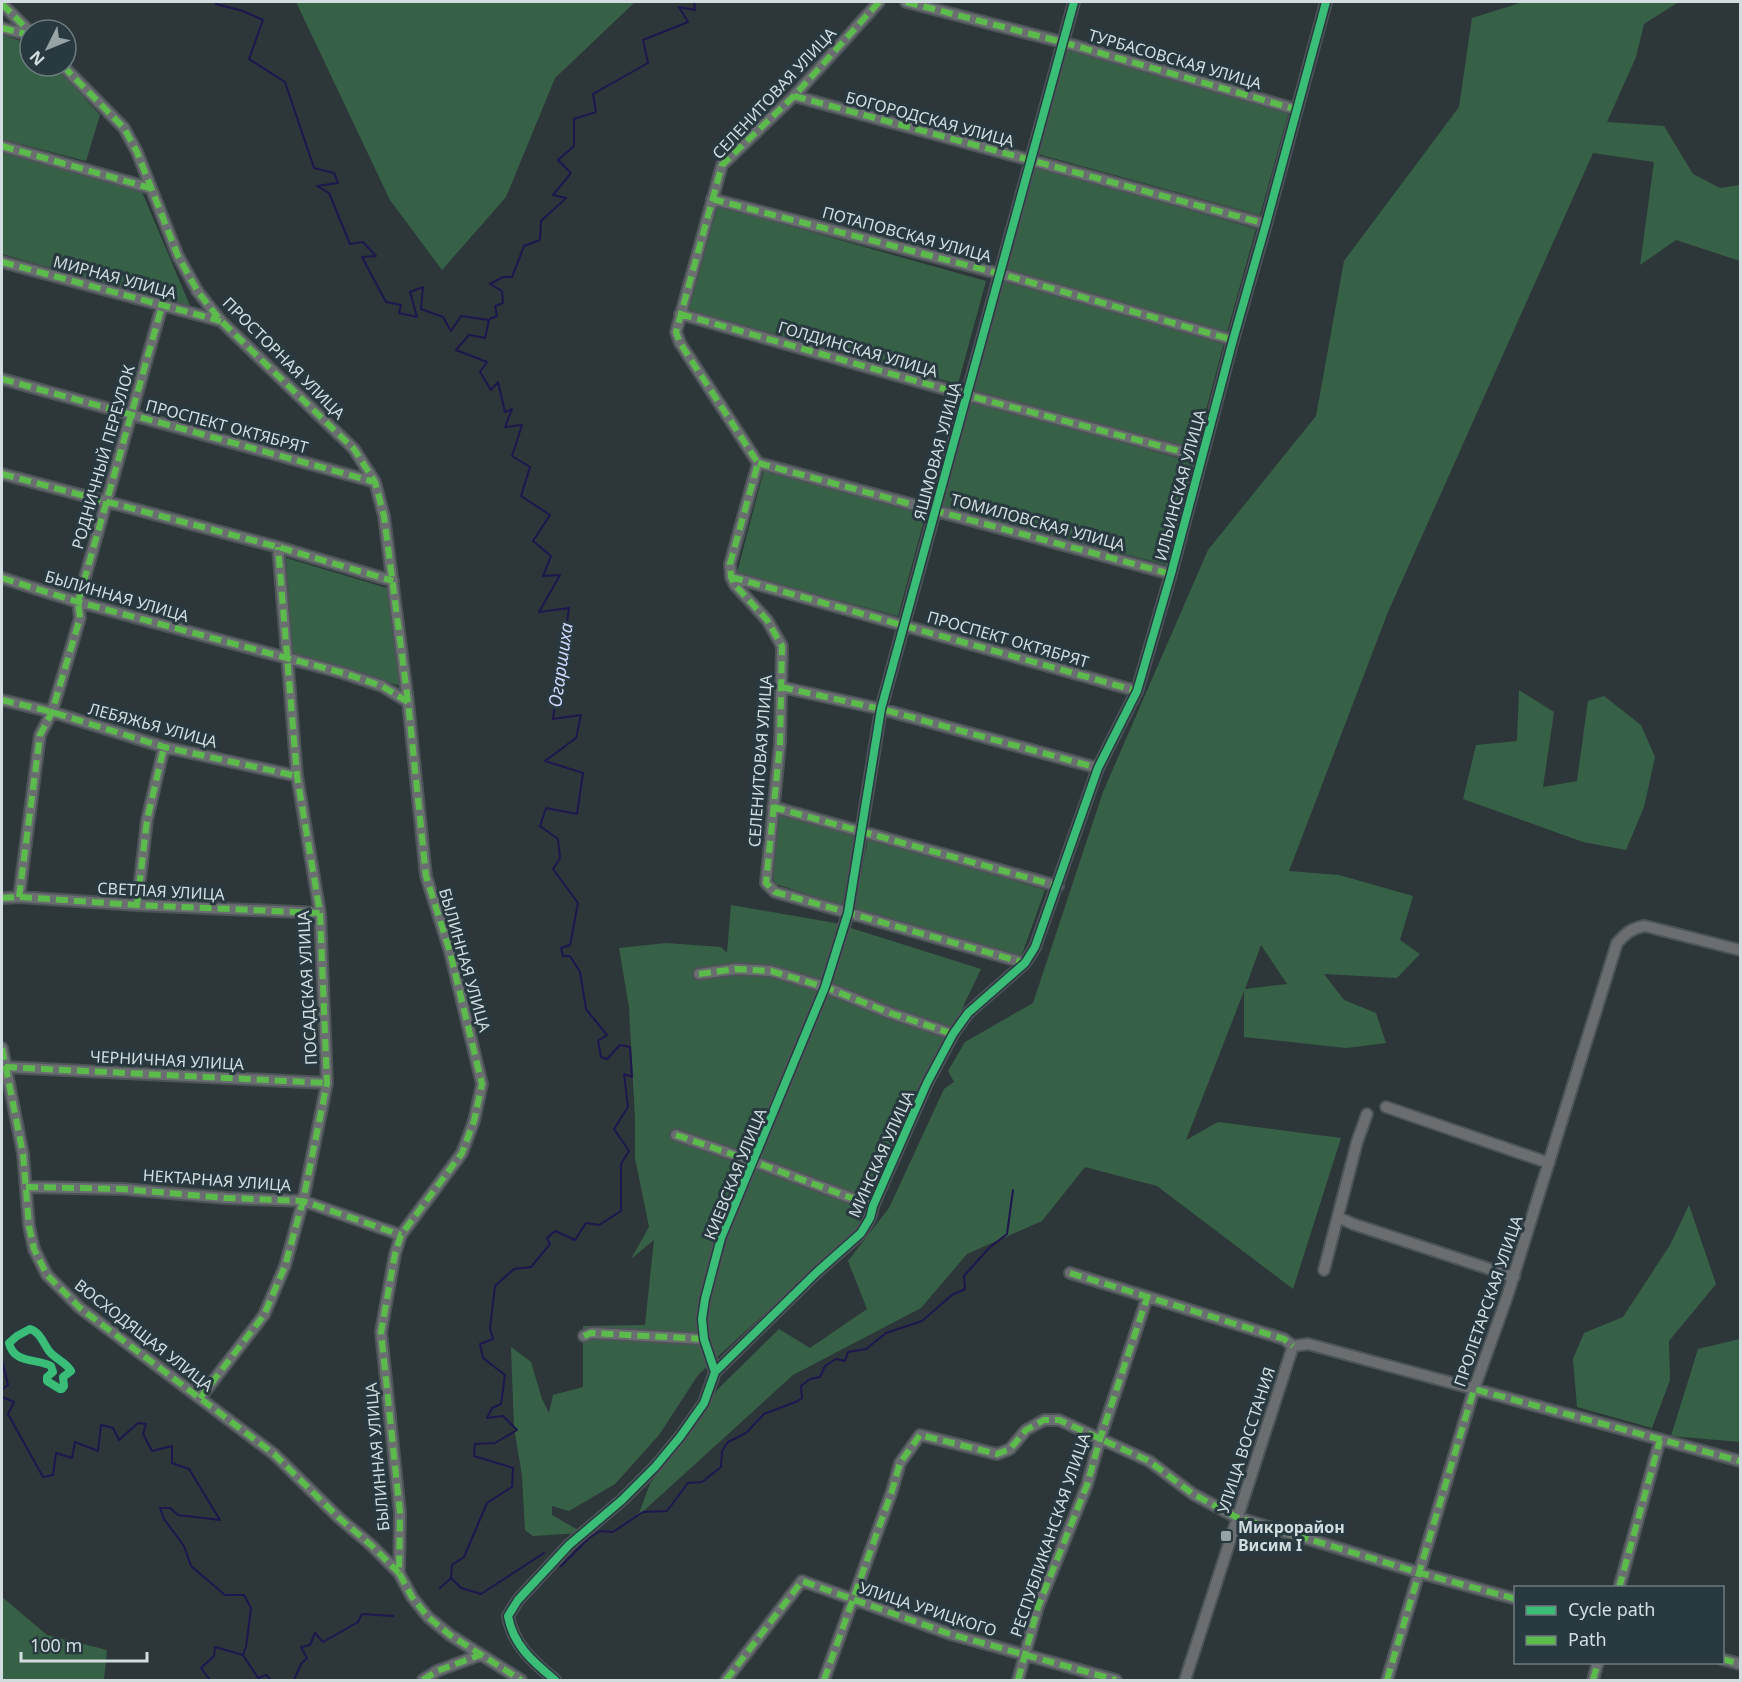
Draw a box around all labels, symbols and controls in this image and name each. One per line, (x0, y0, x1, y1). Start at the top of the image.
north arrow (18, 18, 78, 78)
street label: СЕЛЕНИТОВАЯ УЛИЦА (707, 22, 841, 164)
street label: ТУРБАСОВСКАЯ УЛИЦА (1086, 24, 1265, 94)
text: N (25, 46, 50, 70)
street label: БОГОРОДСКАЯ УЛИЦА (843, 86, 1018, 152)
street label: ПОТАПОВСКАЯ УЛИЦА (820, 201, 995, 267)
street label: МИРНАЯ УЛИЦА (51, 250, 180, 304)
street label: ПРОСТОРНАЯ УЛИЦА (218, 292, 350, 424)
street label: ГОЛДИНСКАЯ УЛИЦА (776, 316, 941, 383)
street label: РОДНИЧНЫЙ ПЕРЕУЛОК (66, 362, 140, 552)
street label: ЯШМОВАЯ УЛИЦА (908, 379, 966, 523)
street label: ПРОСПЕКТ ОКТЯБРЯТ (143, 394, 311, 458)
street label: ИЛЬИНСКАЯ УЛИЦА (1149, 406, 1211, 563)
street label: ТОМИЛОВСКАЯ УЛИЦА (948, 488, 1128, 556)
street label: БЫЛИННАЯ УЛИЦА (42, 565, 192, 627)
street label: ПРОСПЕКТ ОКТЯБРЯТ (925, 605, 1092, 673)
water label: Огаршиха (542, 621, 578, 709)
street label: СЕЛЕНИТОВАЯ УЛИЦА (743, 673, 777, 848)
street label: ЛЕБЯЖЬЯ УЛИЦА (86, 697, 221, 753)
street label: СВЕТЛАЯ УЛИЦА (97, 877, 226, 905)
street label: БЫЛИННАЯ УЛИЦА (434, 885, 496, 1035)
street label: ПОСАДСКАЯ УЛИЦА (292, 909, 322, 1066)
street label: ЧЕРНИЧНАЯ УЛИЦА (89, 1045, 245, 1075)
street label: МИНСКАЯ УЛИЦА (843, 1086, 919, 1221)
street label: КИЕВСКАЯ УЛИЦА (699, 1104, 772, 1243)
street label: НЕКТАРНАЯ УЛИЦА (142, 1164, 293, 1196)
street label: ПРОЛЕТАРСКАЯ УЛИЦА (1448, 1212, 1528, 1390)
street label: ВОСХОДЯЩАЯ УЛИЦА (70, 1274, 219, 1397)
street label: УЛИЦА ВОССТАНИЯ (1212, 1364, 1280, 1516)
street label: БЫЛИННАЯ УЛИЦА (359, 1381, 394, 1532)
street label: РЕСПУБЛИКАНСКАЯ УЛИЦА (1005, 1429, 1096, 1640)
place label: Микрорайон Висим I (1238, 1516, 1345, 1556)
marker: Микрорайон Висим I (1219, 1529, 1233, 1543)
street label: УЛИЦА УРИЦКОГО (856, 1576, 1000, 1642)
legend (1514, 1586, 1724, 1664)
text: Cycle path (1568, 1597, 1655, 1621)
scale bar (21, 1625, 147, 1663)
text: Path (1568, 1627, 1607, 1651)
text: 100 m (30, 1633, 82, 1657)

